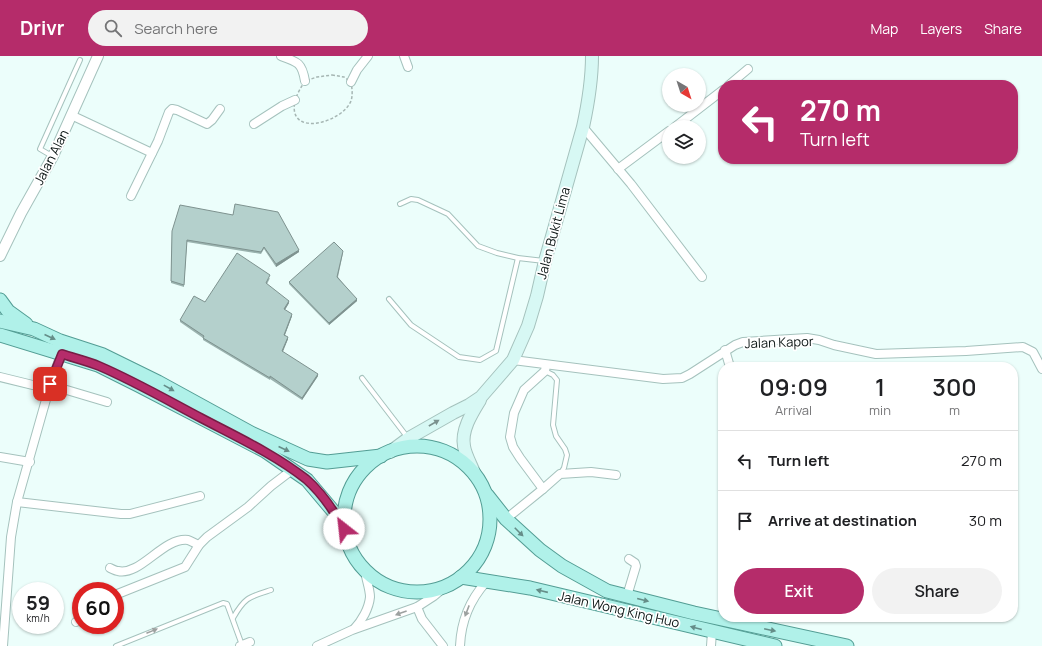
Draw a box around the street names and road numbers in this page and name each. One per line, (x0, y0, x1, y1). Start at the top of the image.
street label: Jalan Alan (29, 126, 73, 188)
street label: Jalan Bukit Lima (532, 185, 574, 281)
street label: Jalan Kapor (744, 332, 814, 352)
street label: Jalan Wong King Huo (557, 586, 682, 632)

